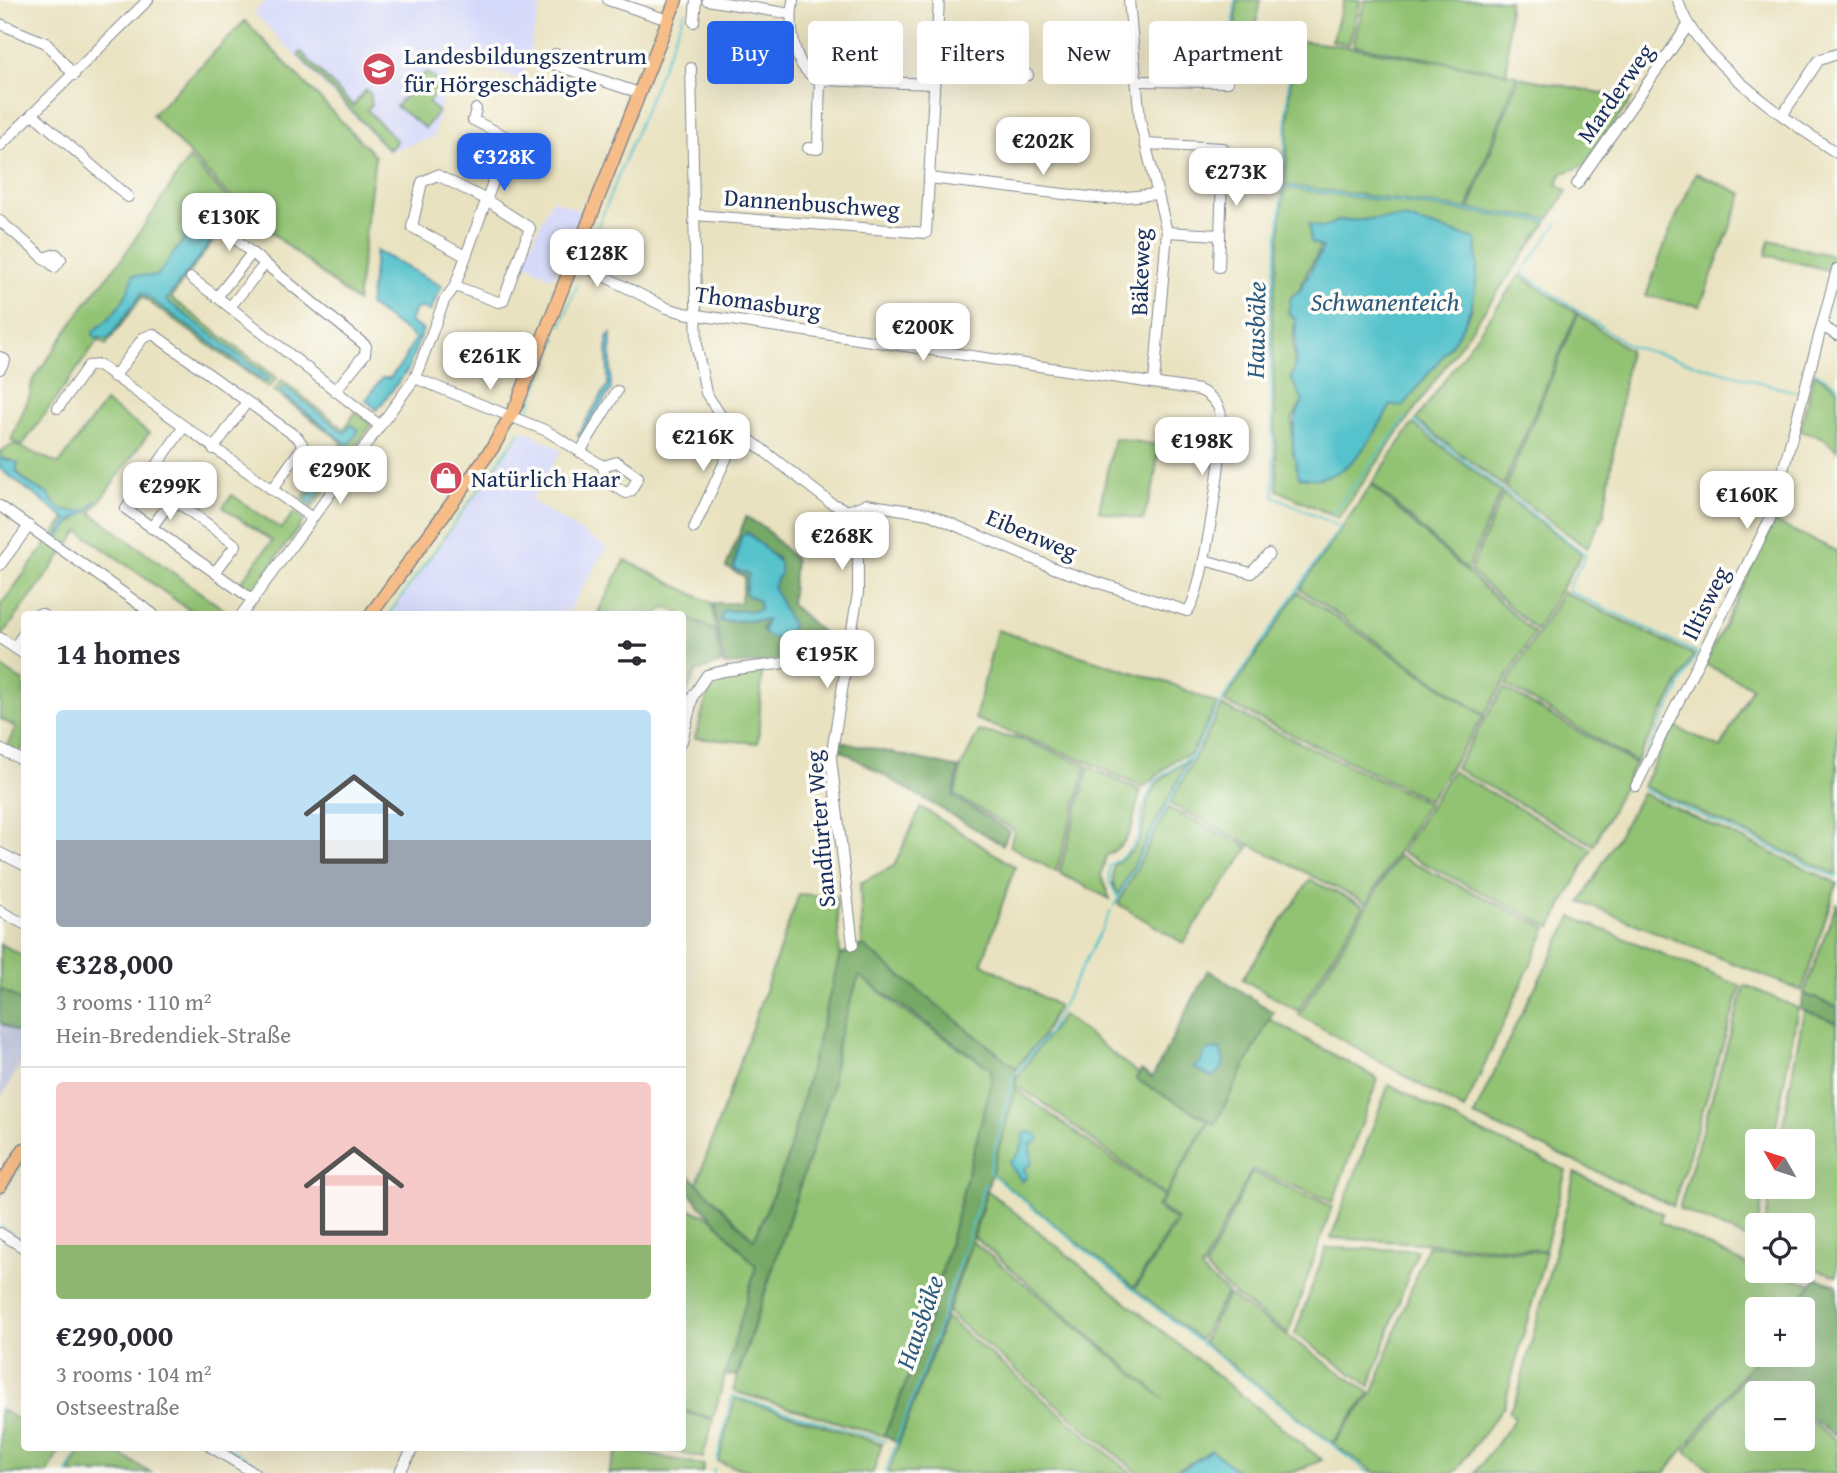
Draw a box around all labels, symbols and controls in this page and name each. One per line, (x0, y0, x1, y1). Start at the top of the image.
chip: Buy (707, 21, 794, 84)
chip: Rent (808, 21, 903, 84)
chip: Filters (917, 21, 1029, 84)
chip: New (1043, 21, 1135, 84)
chip: Apartment (1149, 21, 1307, 84)
street label: Marderweg (1568, 36, 1662, 150)
place label: Landesbildungszentrum für Hörgeschädigte (404, 38, 647, 101)
school or university icon: Landesbildungszentrum für Hörgeschädigte (360, 50, 398, 88)
pin: €202K (994, 118, 1092, 177)
text: €202K (1012, 123, 1074, 156)
pin: €328K (455, 134, 553, 193)
text: €328K (473, 139, 535, 172)
pin: €273K (1187, 148, 1285, 208)
text: €273K (1205, 154, 1267, 187)
street label: Dannenbuschweg (723, 179, 901, 227)
pin: €130K (180, 194, 278, 253)
text: €130K (198, 199, 260, 232)
street label: Bäkeweg (1121, 228, 1159, 316)
pin: €128K (548, 230, 646, 289)
text: €128K (566, 235, 628, 268)
street label: Thomasburg (693, 276, 823, 328)
water label: Hausbäke (1235, 281, 1275, 380)
water label: Schwanenteich (1310, 282, 1460, 321)
pin: €200K (874, 304, 972, 363)
text: €200K (892, 309, 954, 342)
pin: €261K (441, 332, 539, 392)
text: €261K (459, 338, 521, 371)
pin: €216K (654, 414, 752, 473)
pin: €198K (1153, 418, 1251, 477)
text: €216K (672, 419, 734, 452)
text: €198K (1171, 423, 1233, 456)
pin: €290K (291, 447, 389, 506)
text: €290K (309, 452, 371, 485)
shop icon: Natürlich Haar (427, 459, 465, 497)
place label: Natürlich Haar (471, 461, 621, 496)
pin: €299K (121, 462, 219, 522)
text: €299K (139, 468, 201, 501)
pin: €160K (1698, 472, 1796, 531)
text: €160K (1716, 477, 1778, 510)
street label: Eibenweg (981, 499, 1083, 569)
pin: €268K (793, 512, 891, 572)
text: €268K (811, 518, 873, 551)
street label: Iltisweg (1672, 560, 1738, 646)
pin: €195K (778, 630, 876, 690)
text: 14 homes (56, 631, 181, 675)
icon: filters (613, 634, 651, 672)
text: €195K (796, 636, 858, 669)
street label: Sandfurter Weg (796, 749, 844, 909)
icon: home (291, 756, 417, 882)
text: €328,000 (56, 941, 173, 985)
text: 3 rooms · 110 m² (56, 985, 211, 1018)
text: Hein-Bredendiek-Straße (56, 1018, 291, 1051)
icon: home (291, 1128, 417, 1254)
north arrow (1745, 1129, 1815, 1199)
map controls (1745, 1129, 1815, 1451)
button: locate (1745, 1213, 1815, 1283)
water label: Hausbäke (884, 1270, 953, 1375)
button: + (1745, 1297, 1815, 1367)
text: €290,000 (56, 1313, 173, 1357)
text: 3 rooms · 104 m² (56, 1357, 211, 1390)
button: − (1745, 1381, 1815, 1451)
text: Ostseestraße (56, 1390, 180, 1423)

